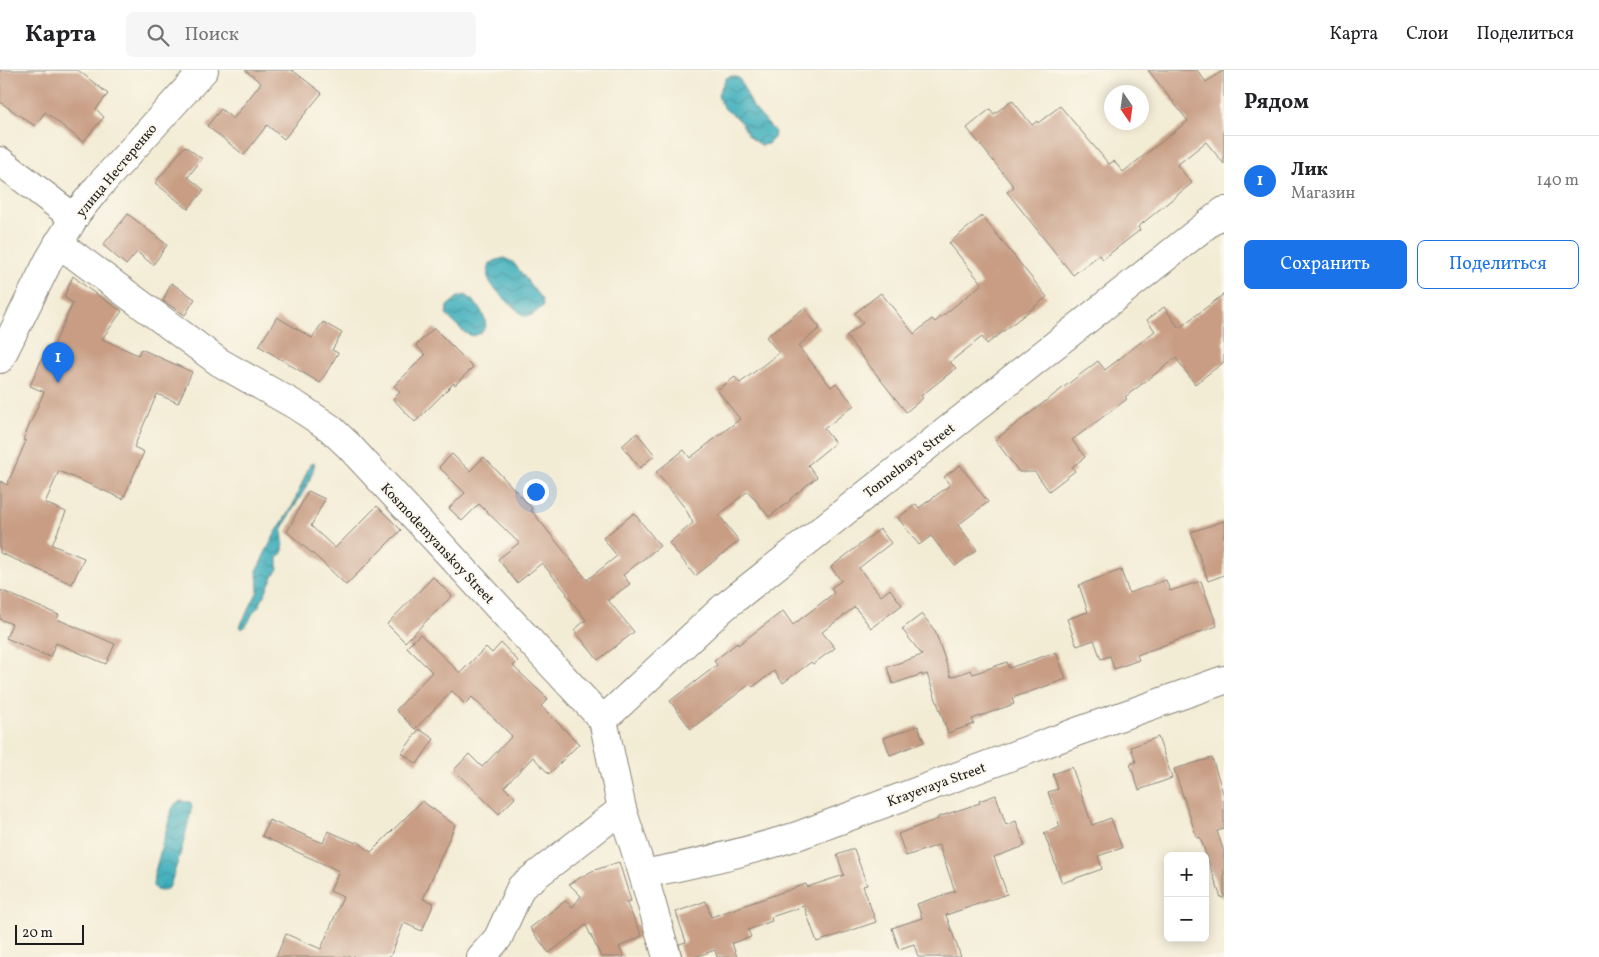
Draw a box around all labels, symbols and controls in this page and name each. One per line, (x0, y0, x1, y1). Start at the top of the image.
search box (126, 12, 476, 57)
text: Карта (25, 18, 96, 52)
icon: search (144, 21, 172, 49)
text: Поиск (184, 22, 239, 48)
text: Карта (1330, 22, 1378, 47)
text: Слои (1406, 22, 1448, 47)
text: Поделиться (1476, 22, 1574, 47)
north arrow (1104, 85, 1149, 130)
text: Рядом (1244, 88, 1309, 117)
street label: улица Нестеренко (72, 120, 162, 222)
text: Лик (1291, 157, 1328, 183)
text: 1 (1257, 170, 1263, 192)
text: 140 m (1537, 170, 1579, 192)
text: Магазин (1291, 183, 1355, 205)
button: Сохранить (1244, 240, 1407, 289)
button: Поделиться (1417, 240, 1579, 289)
pin: 1 (42, 342, 74, 383)
street label: Tonnelnaya Street (860, 419, 960, 503)
street label: Kosmodemyanskoy Street (376, 479, 498, 609)
your location (523, 479, 549, 505)
street label: Krayevaya Street (884, 759, 989, 812)
map controls (1164, 852, 1209, 942)
button: + (1164, 852, 1209, 897)
button: − (1164, 897, 1209, 942)
scale bar (15, 922, 84, 945)
text: 20 m (22, 924, 53, 943)

